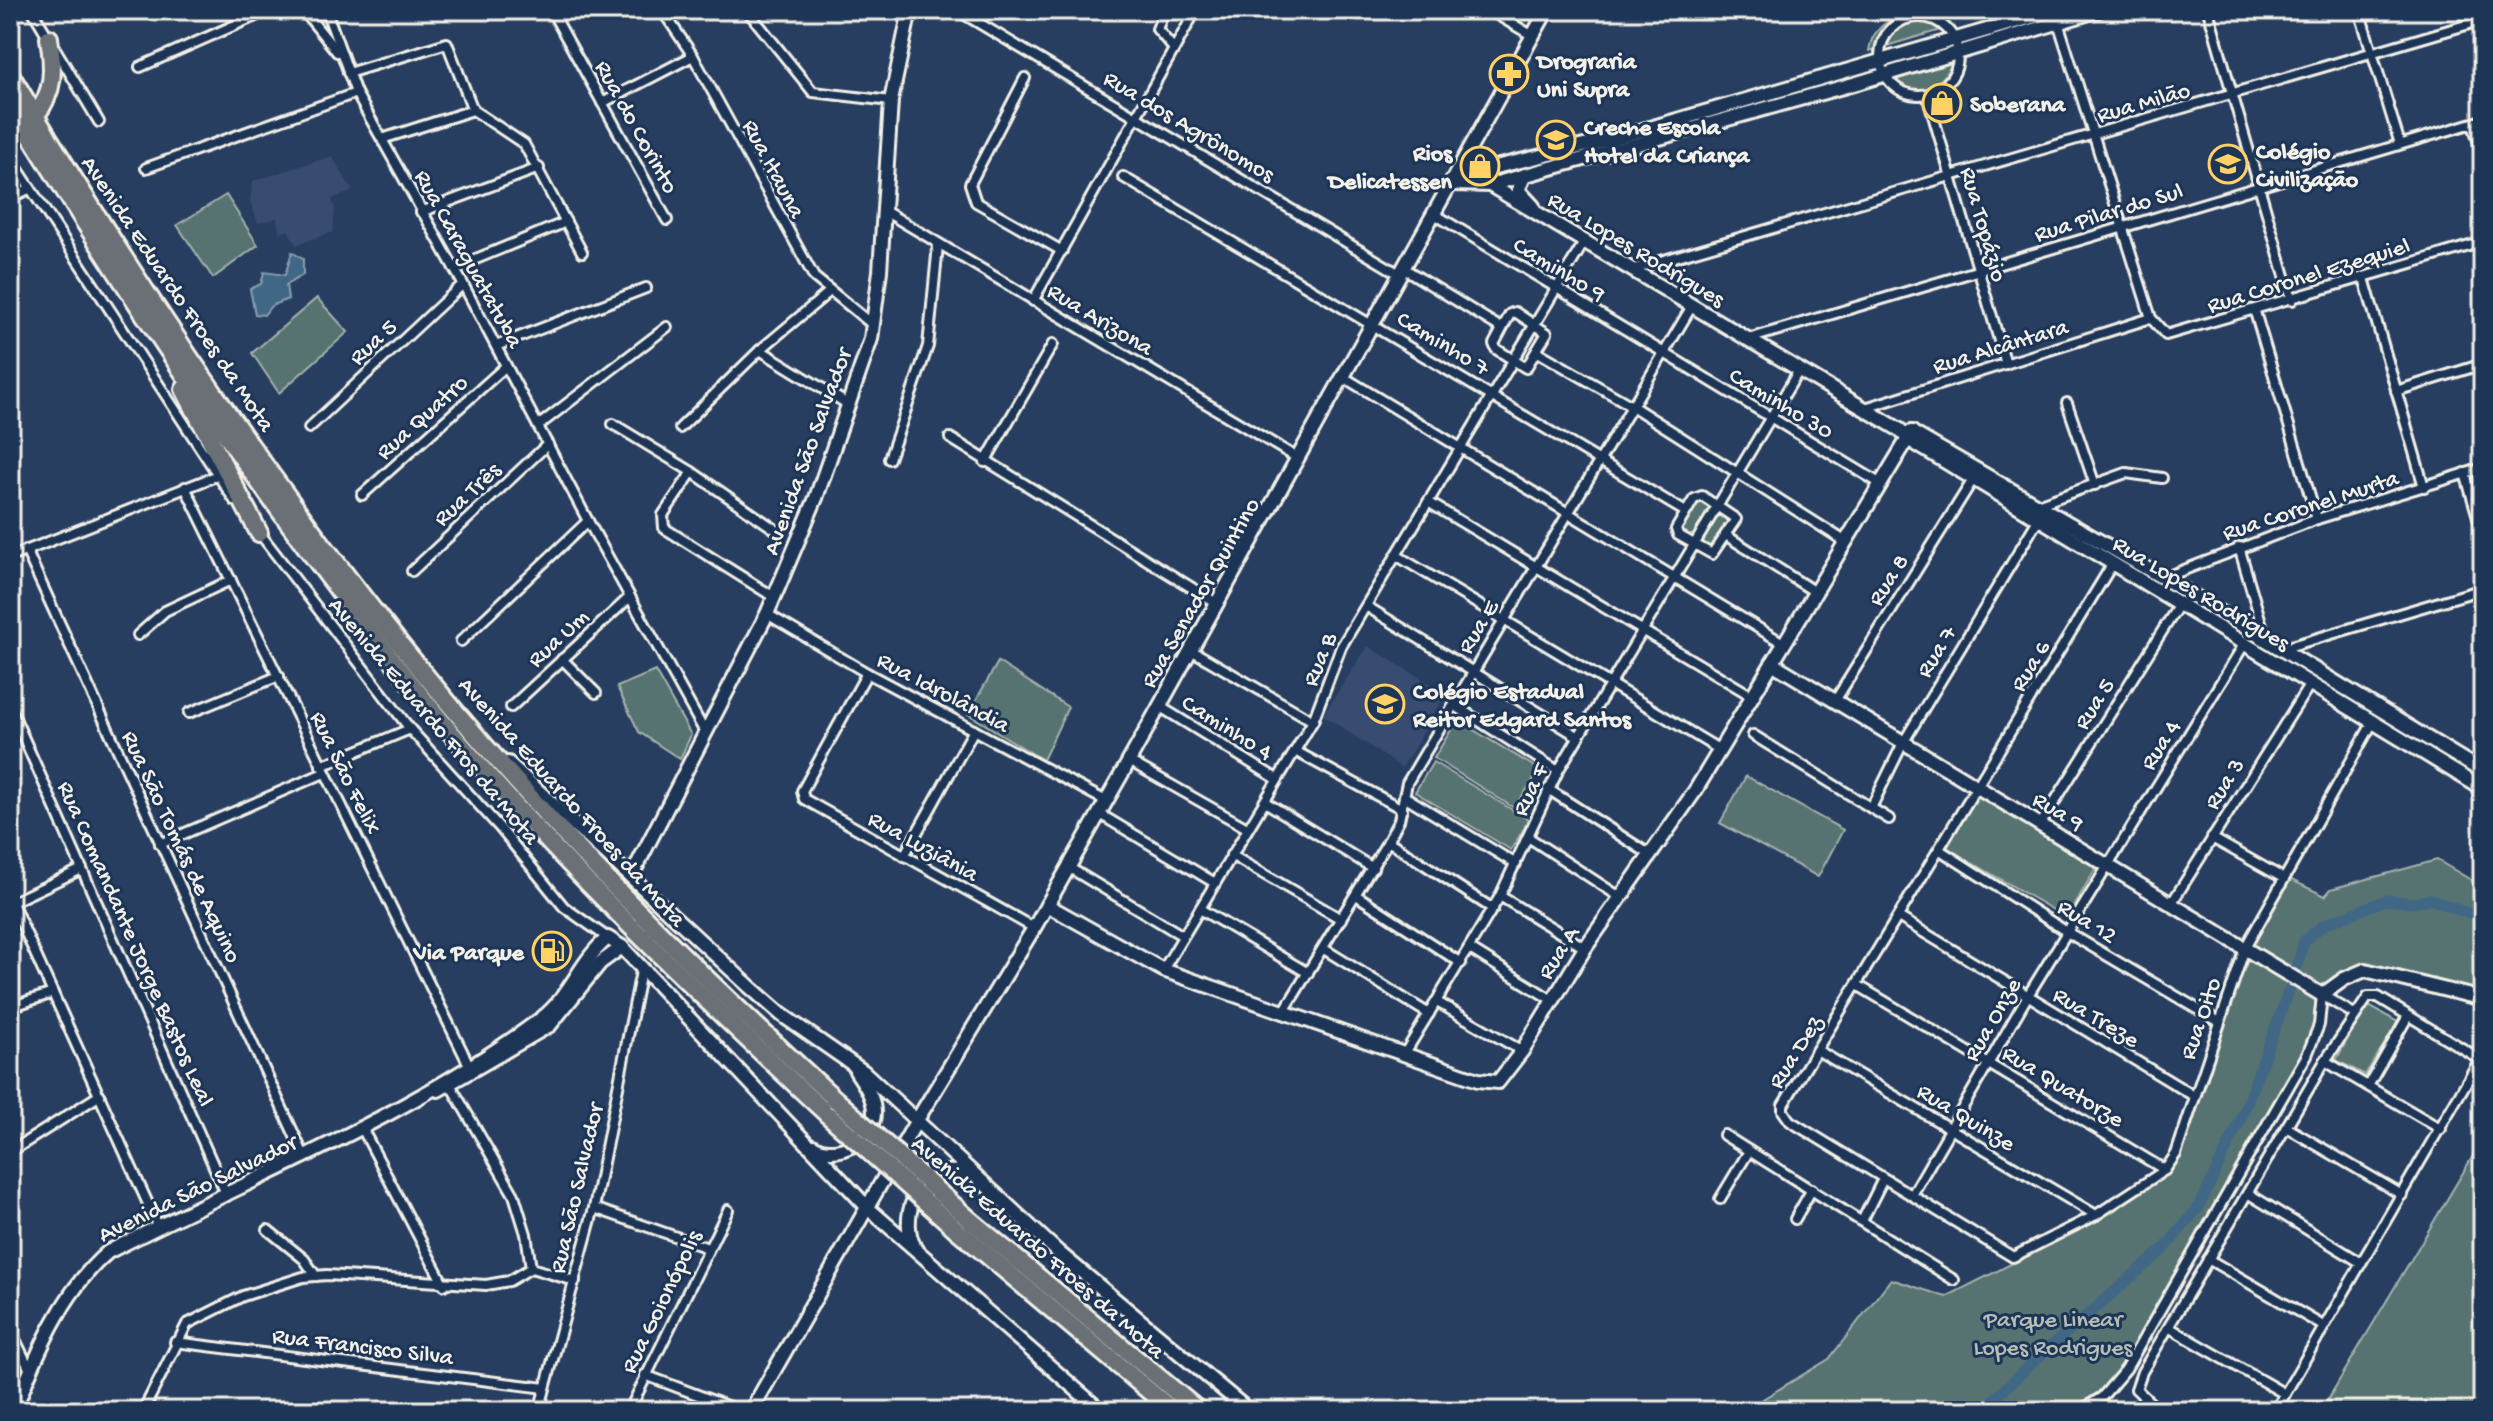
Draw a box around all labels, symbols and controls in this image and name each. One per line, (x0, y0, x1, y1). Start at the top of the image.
place label: Drograria Uni Supra (1535, 49, 1638, 106)
pharmacy icon: Drograria Uni Supra (1488, 53, 1530, 95)
street label: Rua do Corinto (586, 56, 683, 199)
street label: Rua dos Agrônomos (1097, 65, 1280, 191)
street label: Rua Milão (2094, 77, 2194, 132)
shop icon: Soberana (1921, 82, 1963, 124)
place label: Soberana (1970, 92, 2067, 121)
street label: Rua Itauna (734, 115, 810, 225)
place label: Creche Escola Hotel da Criança (1584, 115, 1751, 172)
school or university icon: Creche Escola Hotel da Criança (1535, 119, 1577, 161)
place label: Colégio Civilização (2256, 139, 2359, 196)
place label: Rios Delicatessen (1326, 141, 1453, 198)
school or university icon: Colégio Civilização (2207, 143, 2249, 185)
shop icon: Rios Delicatessen (1459, 145, 1501, 187)
street label: Avenida Eduardo Froes da Mota (73, 151, 280, 439)
street label: Rua Topázio (1951, 164, 2012, 286)
street label: Rua Caraguatatuba (406, 165, 528, 355)
street label: Rua Pilar do Sul (2031, 178, 2187, 251)
street label: Rua Lopes Rodrigues (1541, 187, 1730, 316)
street label: Caminho 9 (1507, 232, 1610, 310)
street label: Rua Coronel Ezequiel (2204, 233, 2414, 322)
street label: Rua Arizona (1041, 278, 1158, 364)
street label: Caminho 7 (1390, 306, 1494, 384)
street label: Rua 5 (344, 314, 405, 373)
street label: Rua Alcântara (1930, 314, 2073, 383)
street label: Avenida São Salvador (758, 342, 861, 560)
street label: Caminho 30 (1723, 362, 1838, 448)
street label: Rua Quatro (371, 370, 476, 468)
street label: Rua Três (429, 456, 509, 534)
street label: Rua Coronel Murta (2219, 465, 2403, 549)
street label: Rua Senador Quintino (1136, 494, 1268, 694)
street label: Rua Lopes Rodrigues (2106, 531, 2295, 660)
street label: Rua 8 (1863, 549, 1917, 612)
street label: Avenida Eduardo Fros da Mota (320, 593, 545, 852)
street label: Rua E (1453, 595, 1508, 660)
street label: Rua Um (523, 604, 596, 675)
street label: Rua 7 (1911, 621, 1965, 684)
street label: Rua B (1297, 629, 1345, 691)
street label: Rua 6 (2005, 635, 2059, 698)
street label: Rua Idrolândia (871, 647, 1014, 742)
street label: Avenida Eduardo Froes da Mota (450, 672, 691, 935)
street label: Rua 5 (2069, 674, 2123, 736)
place label: Colégio Estadual Reitor Edgard Santos (1412, 679, 1632, 736)
school or university icon: Colégio Estadual Reitor Edgard Santos (1364, 683, 1406, 725)
street label: Caminho 4 (1175, 690, 1278, 769)
street label: Rua São Felix (302, 707, 386, 840)
street label: Rua 4 (2135, 715, 2189, 777)
street label: Rua São Tomás de Aquino (113, 727, 246, 968)
street label: Rua 3 (2199, 754, 2253, 816)
street label: Rua F (1507, 758, 1558, 822)
street label: Rua Comandante Jorge Bastos Leal (49, 777, 219, 1112)
street label: Rua 9 (2026, 786, 2088, 840)
street label: Rua Luziânia (862, 806, 983, 891)
street label: Rua 12 (2051, 894, 2121, 952)
street label: Rua A (1533, 920, 1588, 986)
fuel station icon: Via Parque (531, 930, 573, 972)
place label: Via Parque (412, 940, 526, 969)
street label: Rua Onze (1959, 973, 2030, 1068)
street label: Rua Oito (2175, 974, 2230, 1064)
street label: Rua Treze (2047, 982, 2144, 1056)
street label: Rua Dez (1763, 1009, 1832, 1095)
street label: Rua Quatorze (1996, 1040, 2129, 1136)
street label: Rua Quinze (1911, 1078, 2020, 1160)
street label: Rua São Salvador (545, 1098, 613, 1277)
street label: Avenida São Salvador (94, 1128, 305, 1251)
street label: Avenida Eduardo Froes da Mota (904, 1131, 1170, 1367)
street label: Rua Goionópolis (616, 1225, 711, 1379)
park label: Parque Linear Lopes Rodrigues (1974, 1307, 2134, 1364)
street label: Rua Francisco Silva (270, 1323, 456, 1374)

